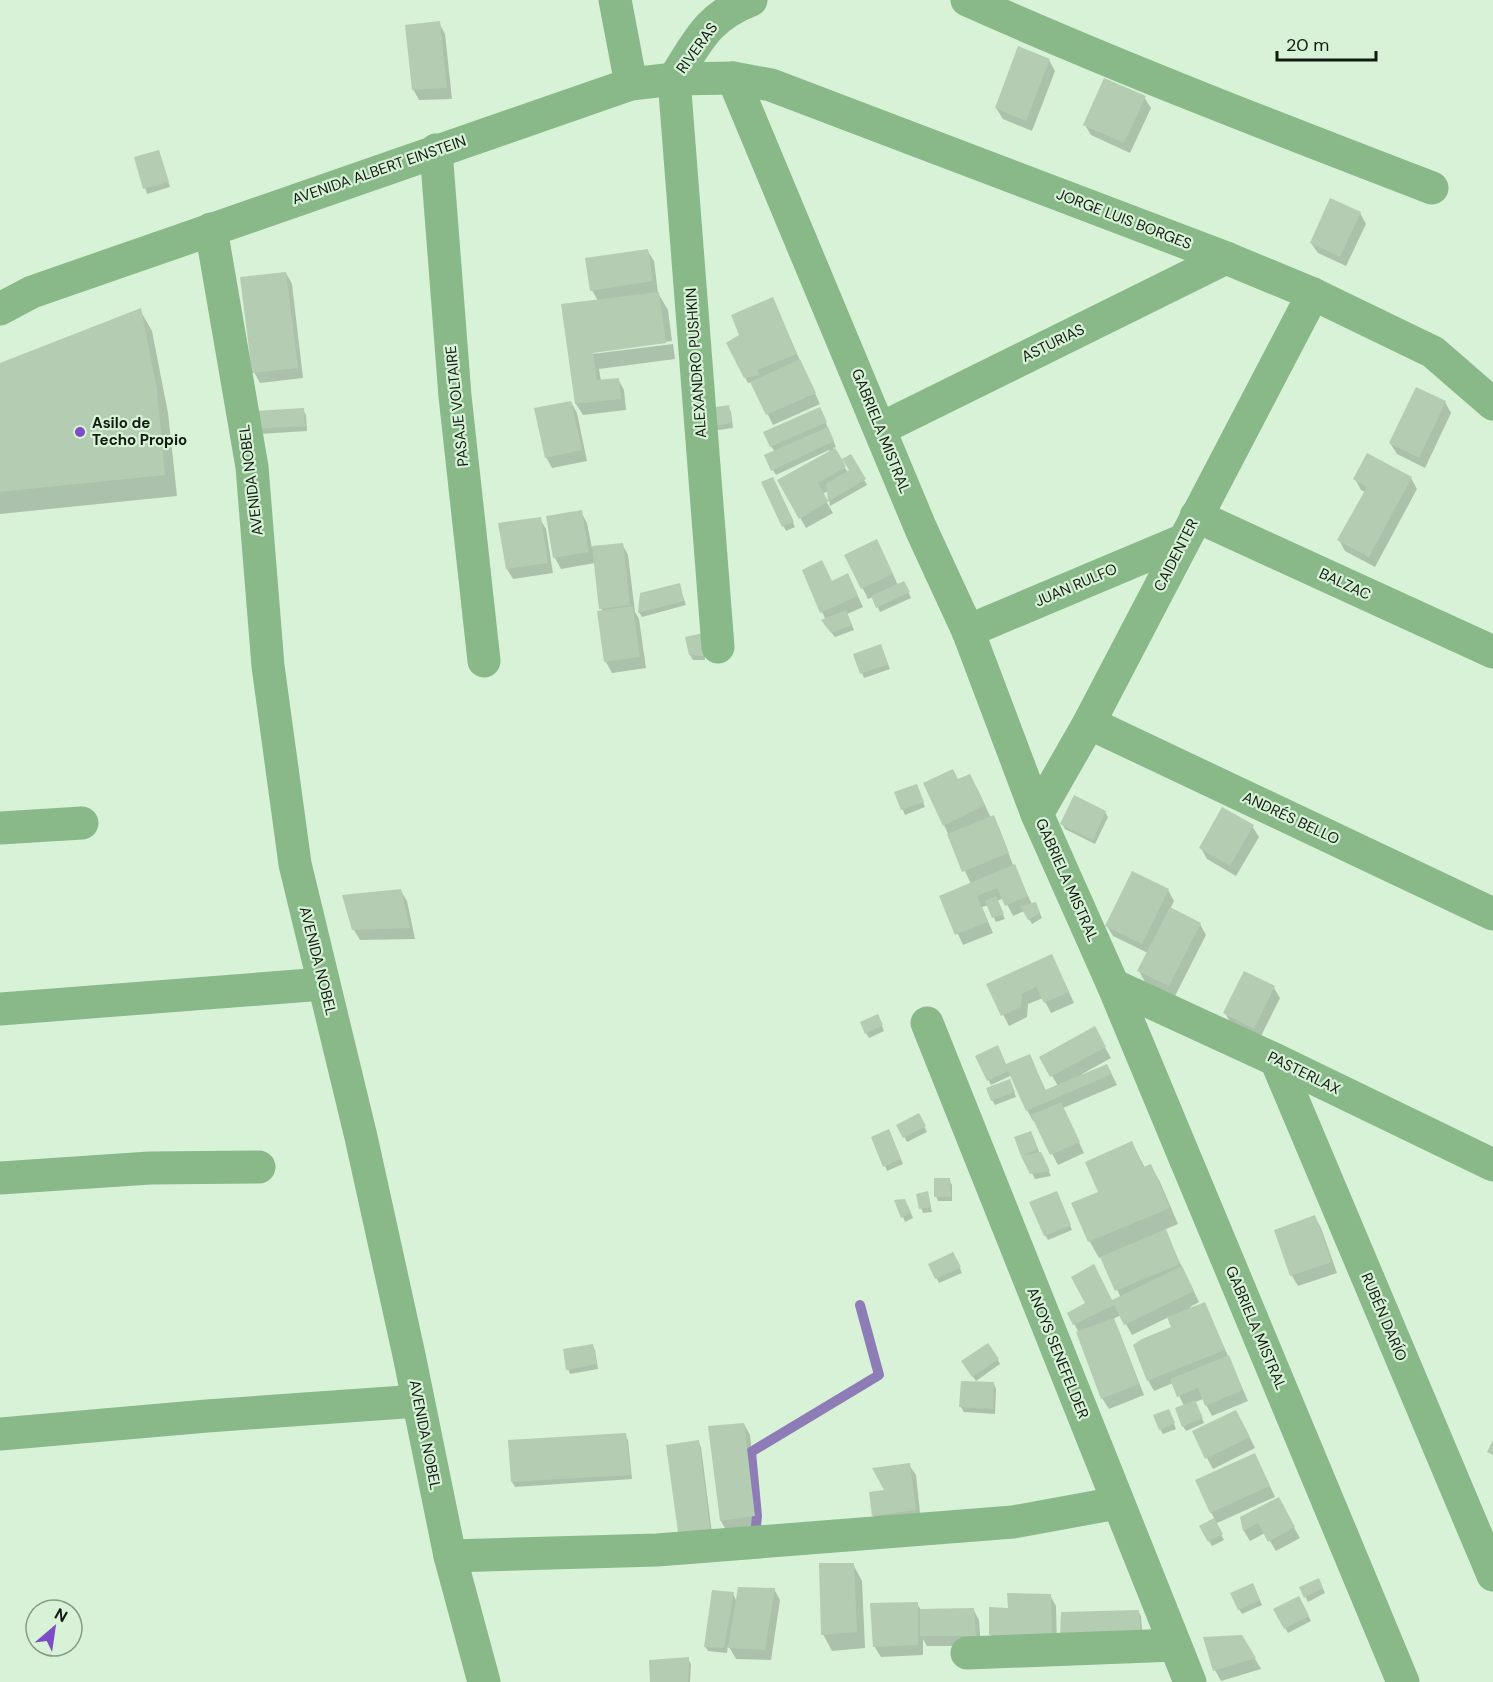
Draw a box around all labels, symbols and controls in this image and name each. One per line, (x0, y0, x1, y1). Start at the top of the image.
street label: RIVERAS (672, 18, 722, 78)
scale bar (1277, 24, 1376, 62)
text: 20 m (1286, 33, 1329, 57)
street label: AVENIDA ALBERT EINSTEIN (289, 131, 469, 209)
street label: JORGE LUIS BORGES (1053, 184, 1195, 254)
street label: ALEXANDRO PUSHKIN (681, 287, 711, 439)
street label: ASTURIAS (1018, 319, 1088, 367)
street label: PASAJE VOLTAIRE (441, 345, 473, 467)
street label: GABRIELA MISTRAL (847, 366, 915, 496)
place label: Asilo de Techo Propio (92, 413, 187, 450)
street label: AVENIDA NOBEL (234, 423, 268, 537)
marker: Asilo de Techo Propio (73, 425, 87, 439)
street label: CAIDENTER (1149, 515, 1203, 595)
street label: JUAN RULFO (1032, 559, 1120, 611)
street label: BALZAC (1316, 563, 1374, 605)
street label: ANDRÉS BELLO (1239, 787, 1343, 849)
street label: GABRIELA MISTRAL (1031, 815, 1103, 945)
street label: AVENIDA NOBEL (295, 904, 341, 1018)
street label: PASTERLAX (1264, 1047, 1344, 1099)
street label: GABRIELA MISTRAL (1221, 1263, 1291, 1393)
street label: RUBÉN DARÍO (1356, 1270, 1412, 1364)
street label: ANOYS SENEFELDER (1022, 1284, 1094, 1422)
street label: AVENIDA NOBEL (405, 1378, 446, 1492)
north arrow (24, 1598, 84, 1658)
text: N (51, 1603, 71, 1627)

